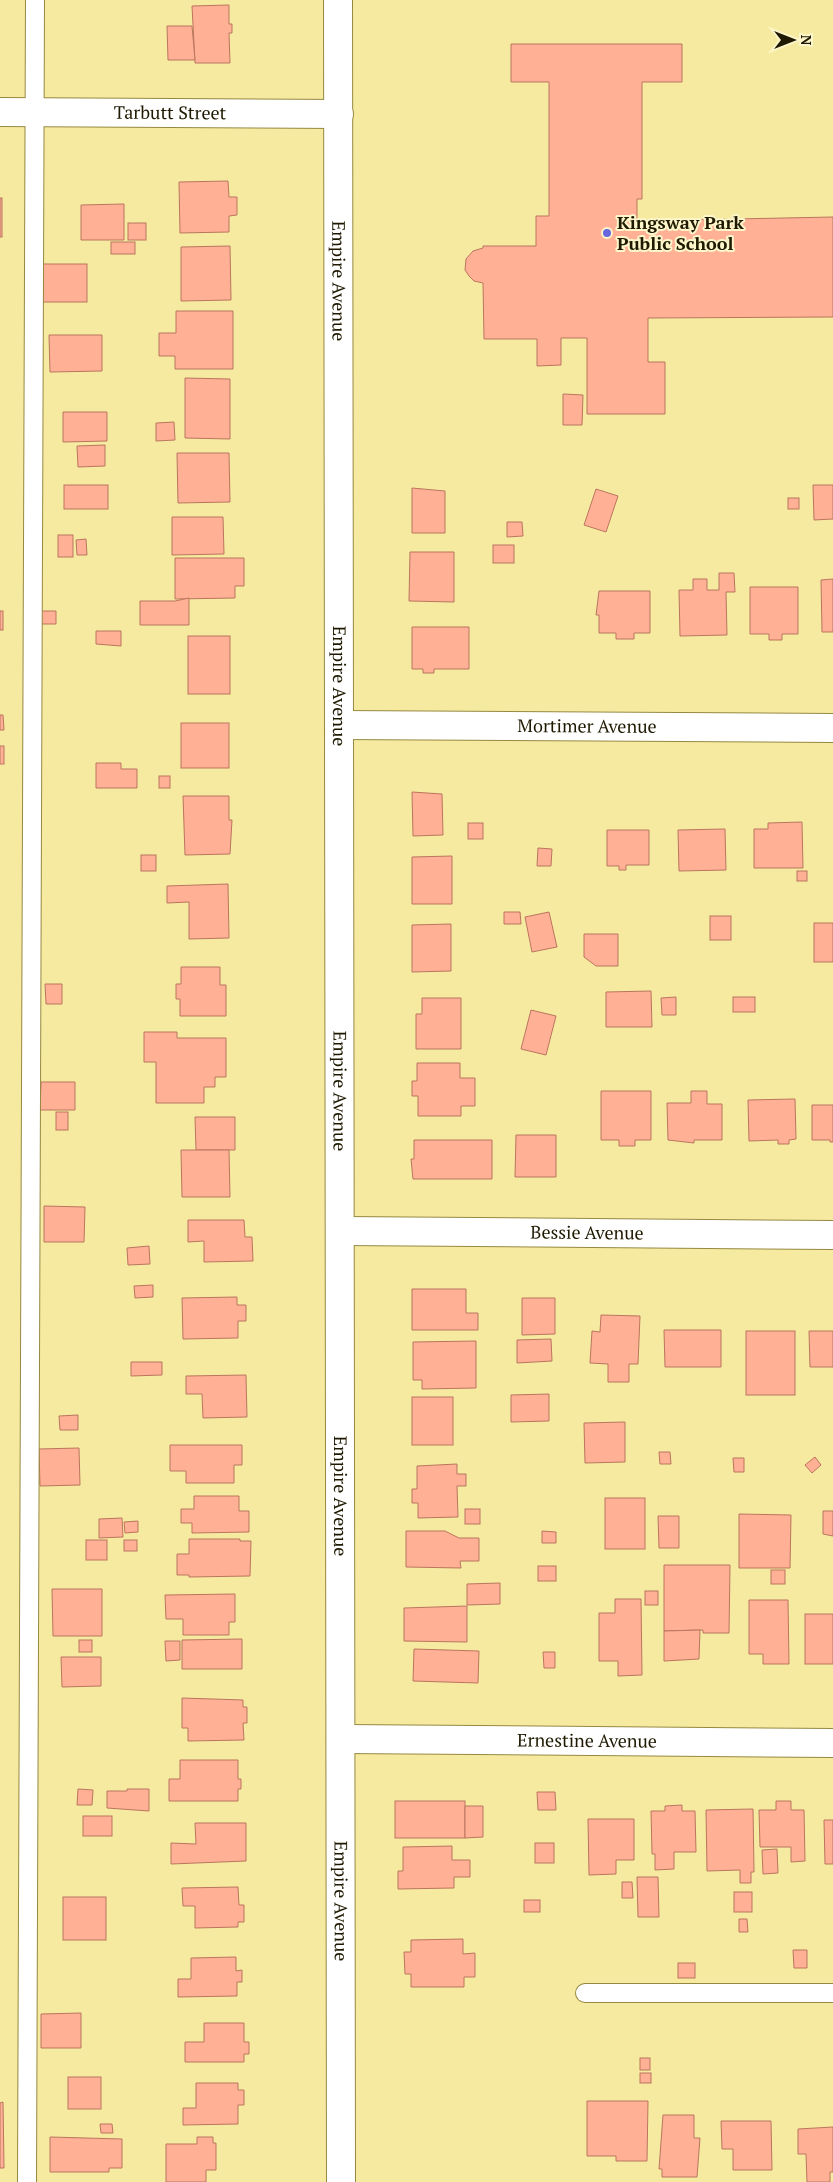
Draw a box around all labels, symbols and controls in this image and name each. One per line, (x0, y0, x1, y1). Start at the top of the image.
north arrow (768, 15, 818, 65)
text: N (797, 35, 816, 46)
street label: Tarbutt Street (114, 100, 227, 124)
place label: Kingsway Park Public School (617, 210, 744, 255)
street label: Empire Avenue (327, 221, 351, 341)
marker: Kingsway Park Public School (601, 227, 613, 239)
street label: Empire Avenue (328, 626, 352, 746)
street label: Mortimer Avenue (517, 713, 657, 738)
street label: Empire Avenue (328, 1031, 353, 1151)
street label: Bessie Avenue (530, 1220, 644, 1244)
street label: Empire Avenue (329, 1436, 353, 1556)
street label: Ernestine Avenue (517, 1727, 657, 1753)
street label: Empire Avenue (330, 1841, 354, 1961)

